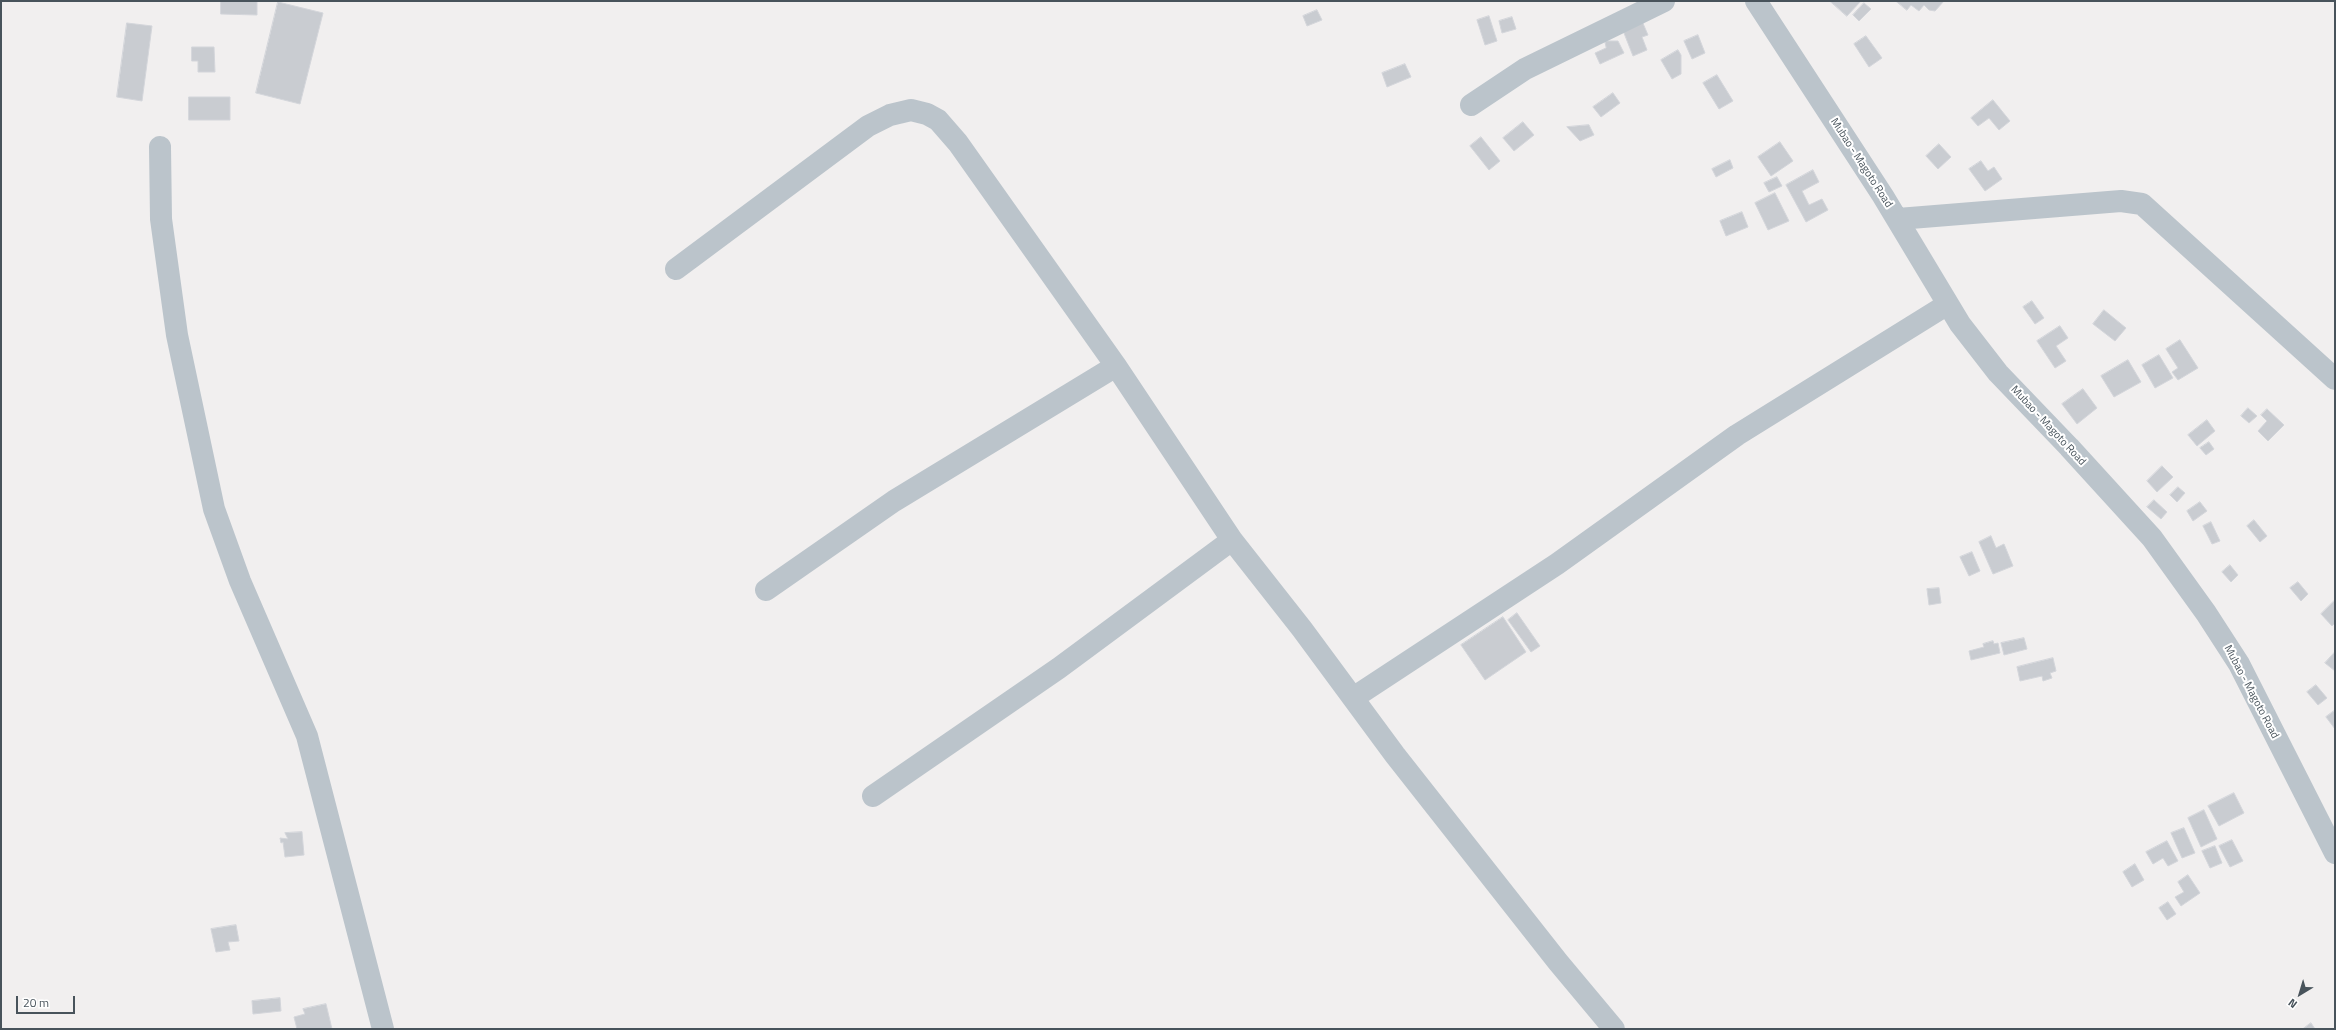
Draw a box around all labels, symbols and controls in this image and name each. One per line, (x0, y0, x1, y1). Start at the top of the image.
street label: Mubao - Magoto Road (1827, 116, 1895, 210)
street label: Mubao - Magoto Road (2008, 383, 2088, 469)
street label: Mubao - Magoto Road (2221, 643, 2281, 741)
north arrow (2280, 974, 2320, 1014)
scale bar (18, 988, 77, 1014)
text: 20 m (23, 993, 49, 1012)
text: N (2285, 995, 2301, 1012)

